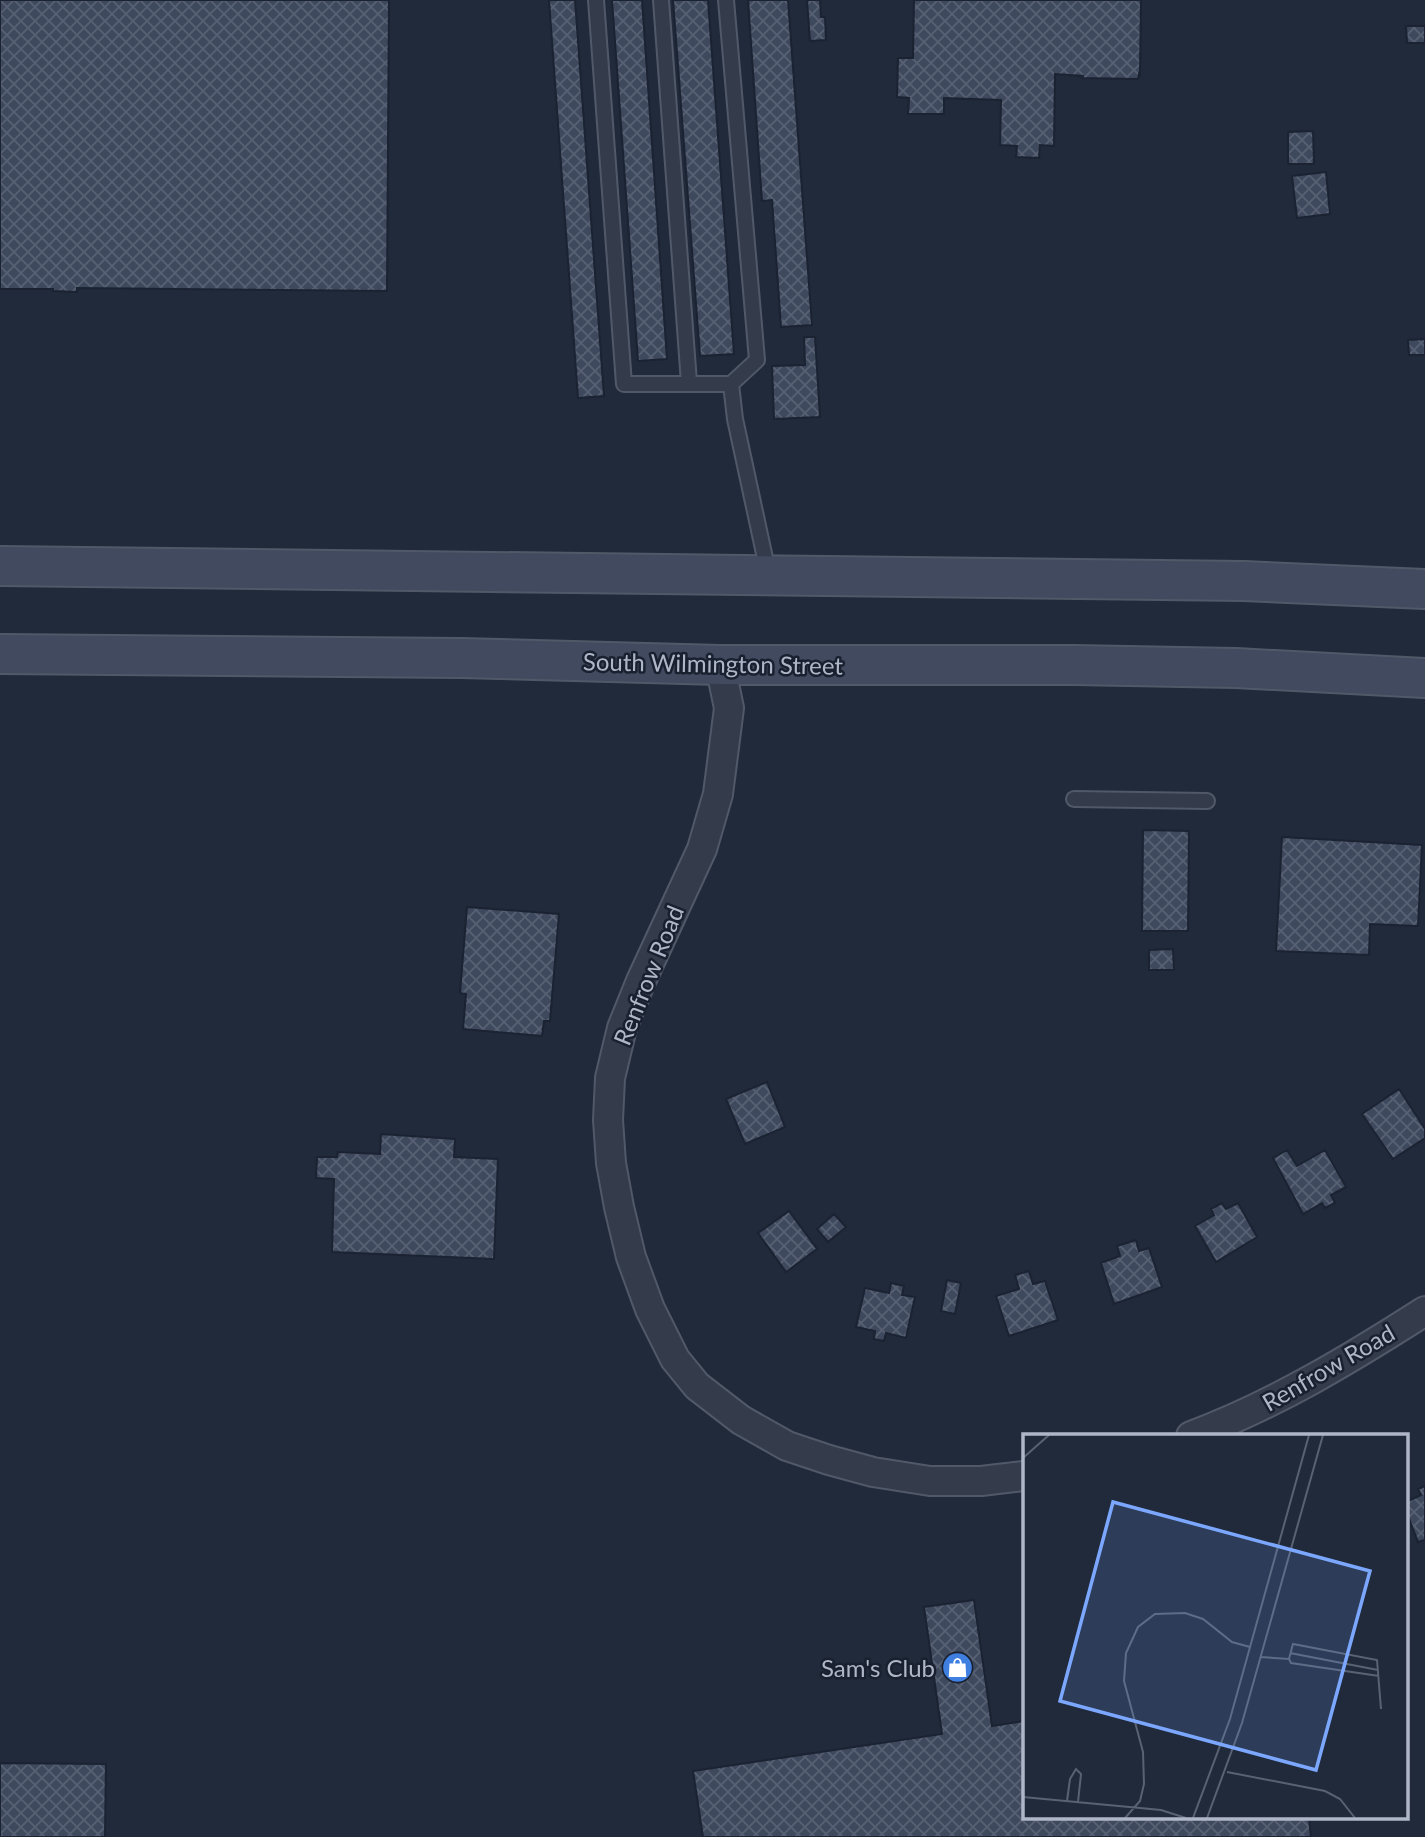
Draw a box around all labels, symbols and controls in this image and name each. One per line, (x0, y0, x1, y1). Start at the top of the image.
street label: South Wilmington Street (583, 646, 844, 680)
street label: Renfrow Road (607, 901, 689, 1049)
street label: Renfrow Road (1257, 1317, 1399, 1417)
inset map (1023, 1434, 1408, 1820)
shop icon: Sam's Club (941, 1650, 975, 1684)
place label: Sam's Club (821, 1653, 935, 1682)

